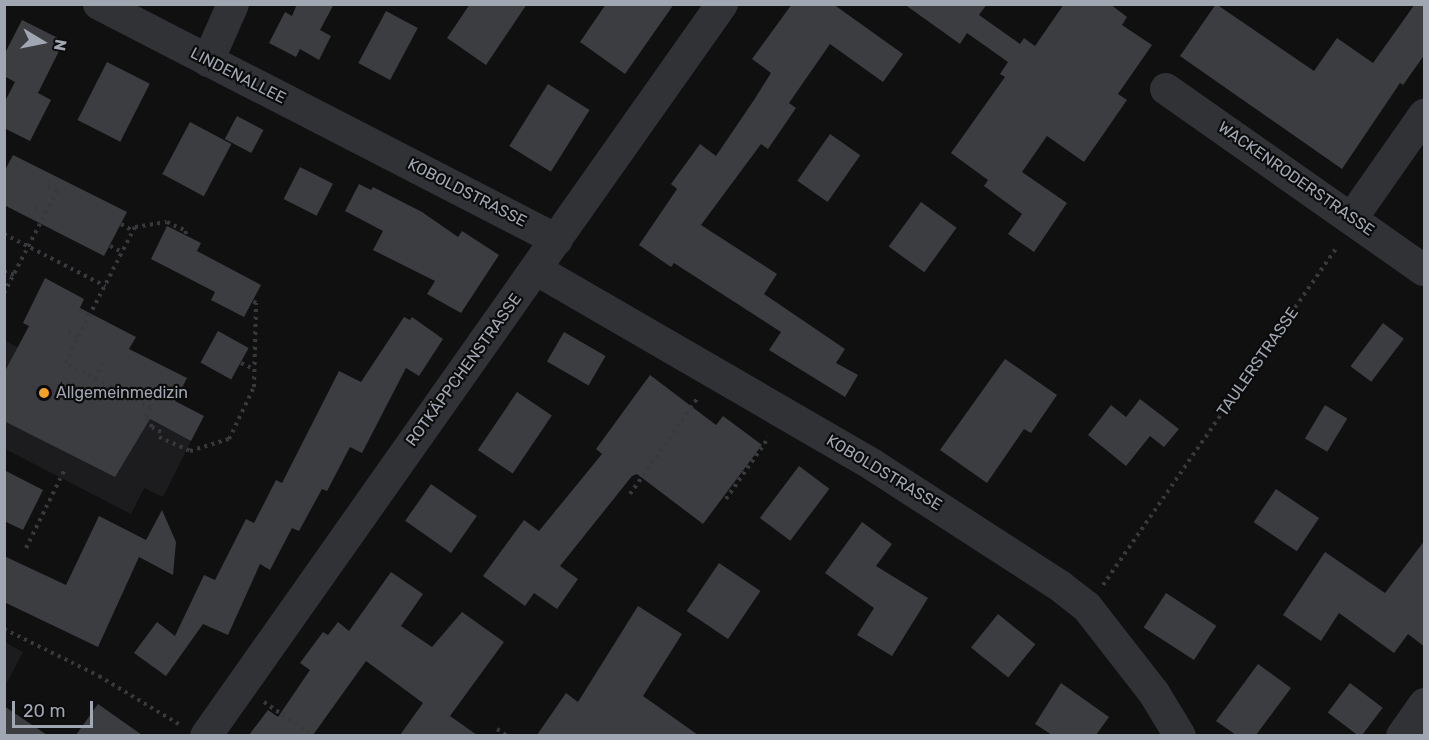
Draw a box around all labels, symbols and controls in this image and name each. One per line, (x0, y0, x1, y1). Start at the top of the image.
north arrow (12, 12, 72, 72)
text: N (50, 38, 71, 53)
street label: LINDENALLEE (187, 44, 289, 108)
street label: WACKENRODERSTRASSE (1214, 118, 1378, 240)
street label: KOBOLDSTRASSE (404, 155, 530, 231)
street label: ROTKÄPPCHENSTRASSE (402, 290, 526, 450)
street label: TAULERSTRASSE (1213, 304, 1303, 420)
place label: Allgemeinmedizin (56, 383, 188, 403)
marker: Allgemeinmedizin (37, 386, 51, 400)
street label: KOBOLDSTRASSE (823, 431, 945, 515)
scale bar (15, 689, 96, 727)
text: 20 m (23, 700, 65, 722)

